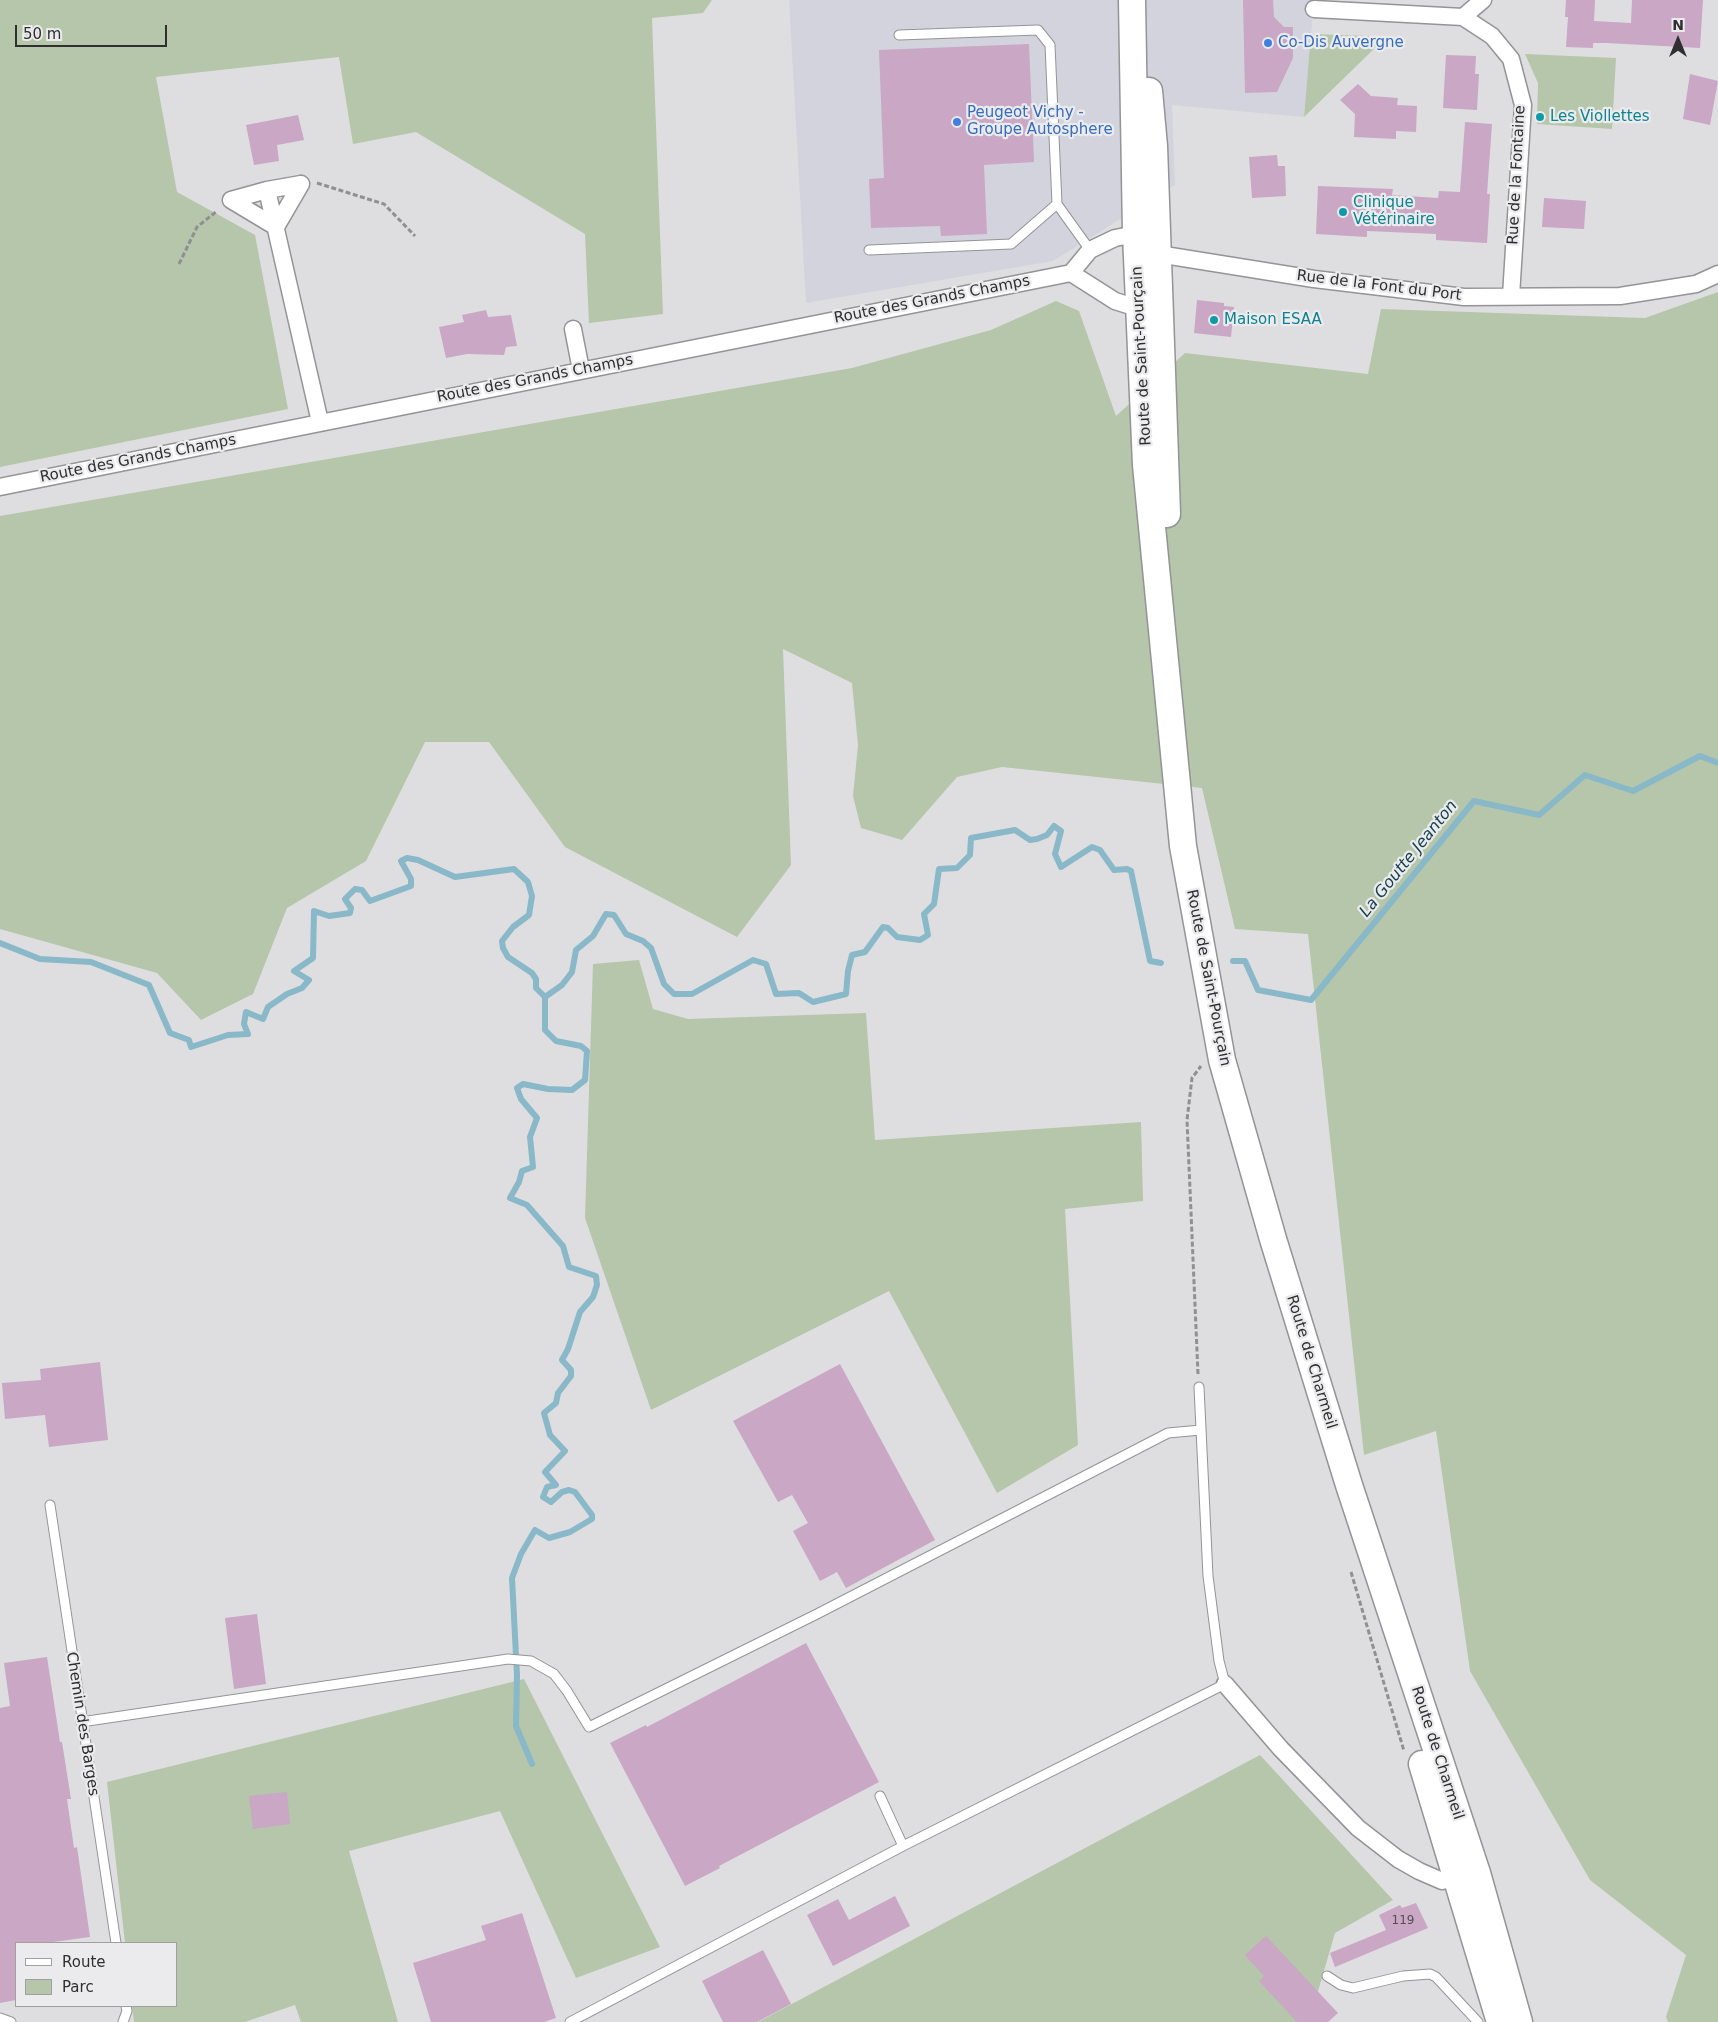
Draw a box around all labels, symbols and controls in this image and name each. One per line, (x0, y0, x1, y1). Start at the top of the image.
scale bar (18, 15, 170, 47)
north arrow (1653, 15, 1703, 65)
text: N (1672, 17, 1684, 33)
text: 50 m (23, 25, 61, 43)
place label: Co-Dis Auvergne (1278, 34, 1404, 52)
marker: Co-Dis Auvergne (1262, 37, 1274, 49)
place label: Peugeot Vichy - Groupe Autosphere (967, 104, 1113, 139)
street label: Rue de la Fontaine (1504, 105, 1530, 245)
place label: Les Viollettes (1550, 108, 1650, 126)
marker: Les Viollettes (1534, 111, 1546, 123)
marker: Peugeot Vichy - Groupe Autosphere (951, 116, 963, 128)
place label: Clinique Vétérinaire (1353, 194, 1435, 229)
marker: Clinique Vétérinaire (1337, 206, 1349, 218)
street label: Route de Saint-Pourçain (1128, 266, 1156, 446)
street label: Rue de la Font du Port (1296, 267, 1462, 305)
street label: Route des Grands Champs (832, 272, 1032, 328)
place label: Maison ESAA (1224, 311, 1322, 329)
marker: Maison ESAA (1208, 314, 1220, 326)
street label: Route des Grands Champs (435, 351, 635, 407)
street label: Route des Grands Champs (38, 431, 238, 487)
water label: La Goutte Jeanton (1356, 797, 1462, 921)
street label: Route de Saint-Pourçain (1182, 888, 1234, 1068)
street label: Route de Charmeil (1282, 1293, 1340, 1431)
street label: Chemin des Barges (62, 1651, 102, 1797)
street label: Route de Charmeil (1407, 1684, 1467, 1822)
house number: 119 (1392, 1914, 1414, 1928)
legend (15, 1942, 178, 2007)
text: Route (62, 1953, 106, 1971)
text: Parc (62, 1978, 94, 1996)

